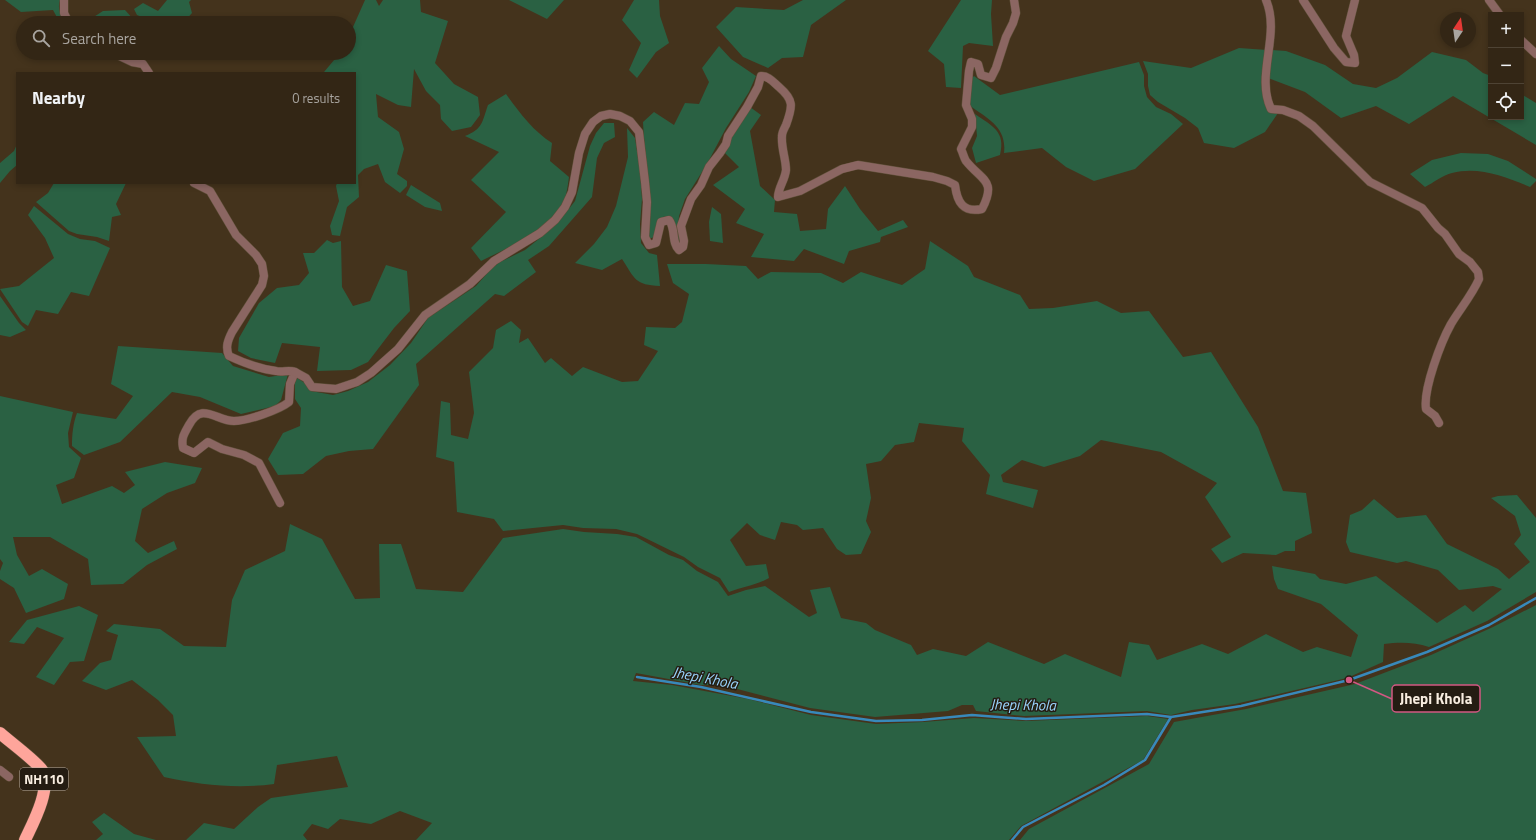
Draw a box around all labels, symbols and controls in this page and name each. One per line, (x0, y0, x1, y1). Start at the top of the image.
north arrow (1440, 12, 1476, 48)
map controls (1488, 12, 1524, 120)
button: + (1488, 12, 1524, 48)
search box (16, 16, 356, 60)
icon: search (30, 27, 52, 49)
text: Search here (62, 27, 136, 50)
button: − (1488, 48, 1524, 84)
button: locate (1488, 84, 1524, 120)
text: Nearby (32, 85, 85, 111)
text: 0 results (292, 88, 340, 108)
water label: Jhepi Khola (671, 660, 741, 695)
callout: Jhepi Khola (1392, 685, 1480, 712)
text: Jhepi Khola (1400, 687, 1473, 710)
water label: Jhepi Khola (990, 692, 1058, 717)
road number: NH110 (20, 768, 68, 790)

